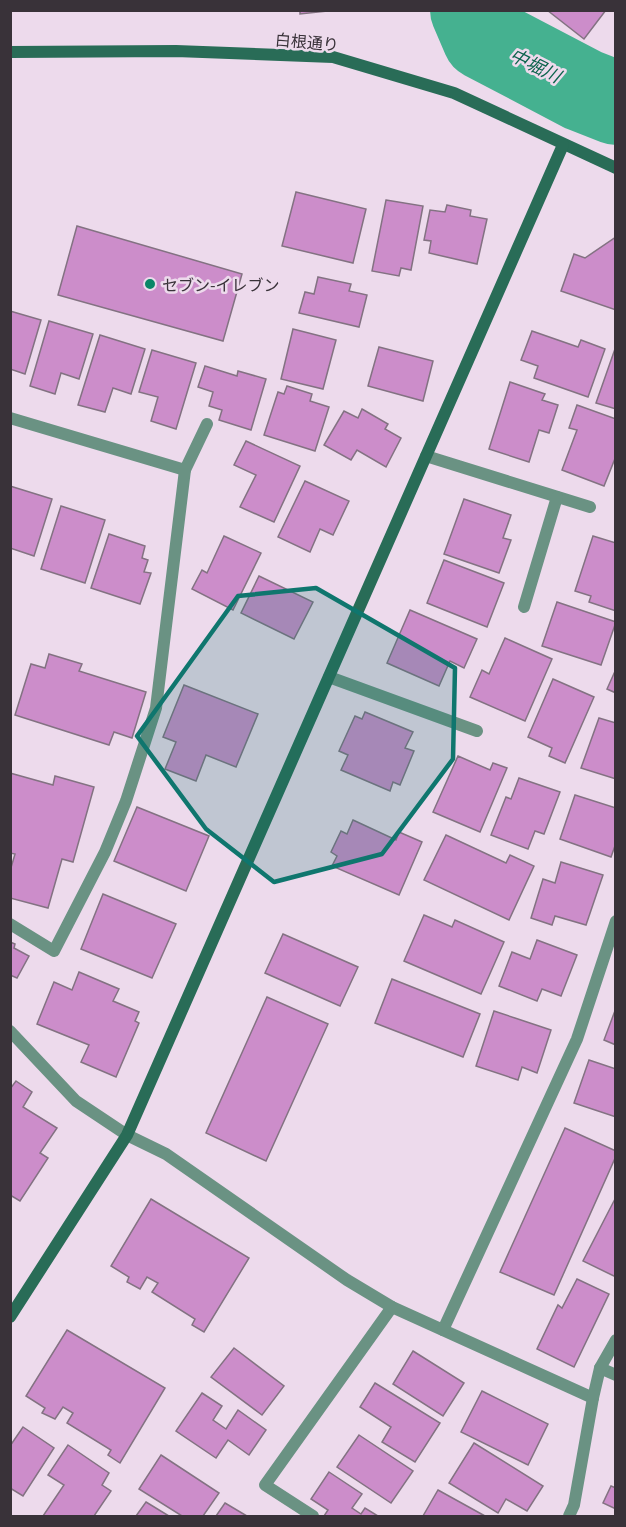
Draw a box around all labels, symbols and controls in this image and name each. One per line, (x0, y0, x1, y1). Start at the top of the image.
street label: 白根通り (274, 26, 340, 56)
water label: 中堀川 (506, 40, 568, 88)
place label: セブン-イレブン (162, 272, 280, 296)
marker: セブン-イレブン (143, 277, 157, 291)

